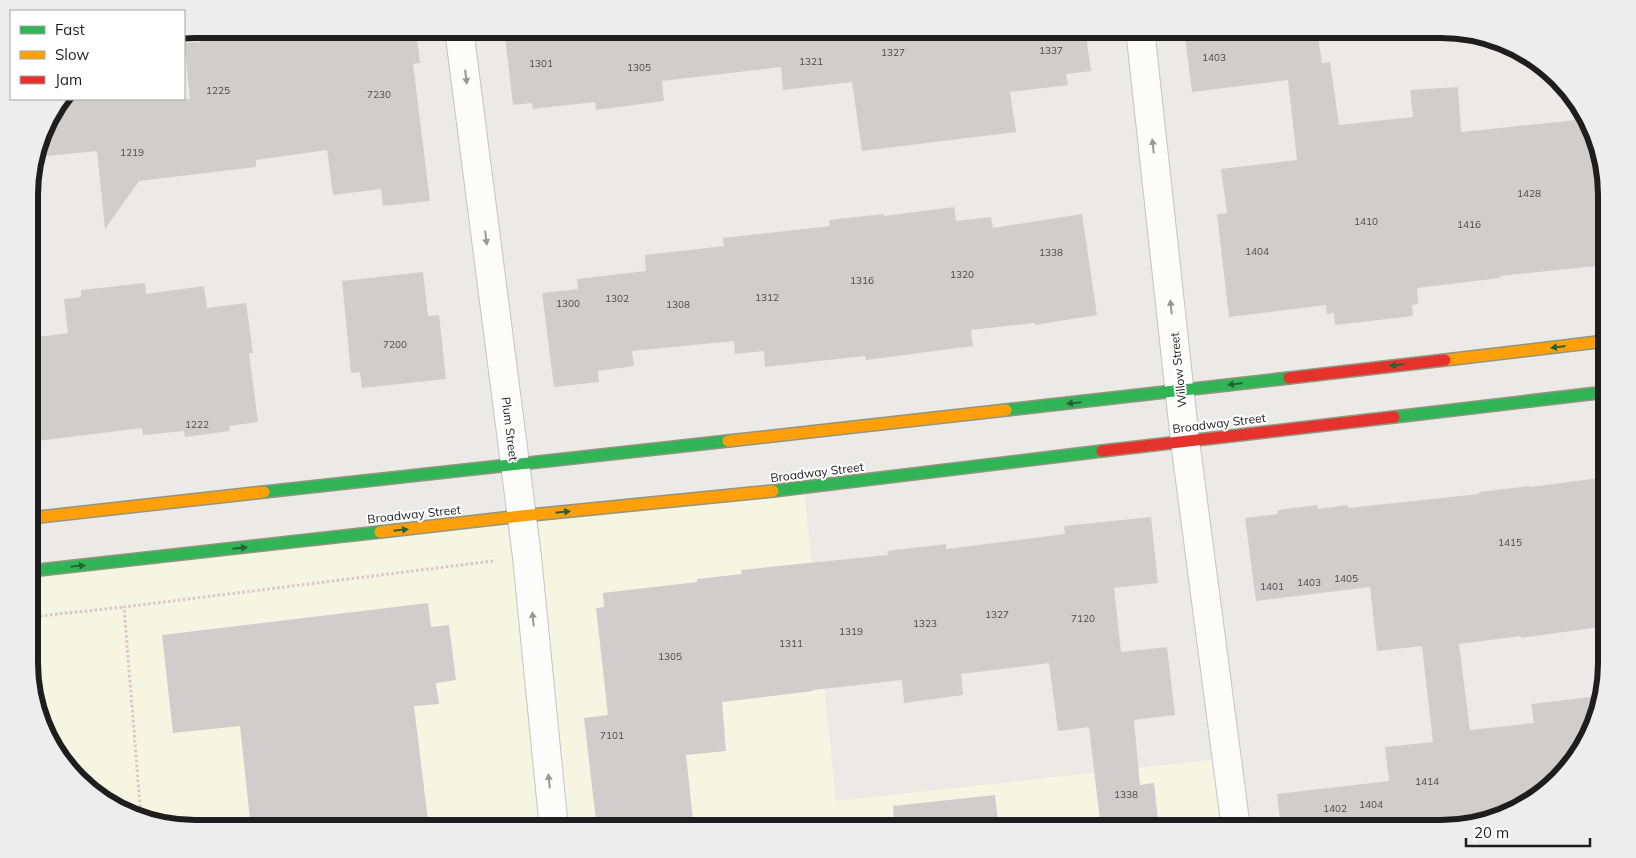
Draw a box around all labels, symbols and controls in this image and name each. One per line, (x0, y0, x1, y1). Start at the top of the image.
legend (10, 10, 185, 100)
text: Fast (55, 20, 85, 39)
house number: 1337 (1039, 44, 1063, 57)
text: Slow (55, 45, 89, 64)
house number: 1327 (881, 46, 905, 59)
house number: 1403 (1202, 51, 1226, 64)
house number: 1321 (799, 55, 823, 68)
house number: 1301 (529, 57, 553, 70)
house number: 1305 (627, 61, 651, 74)
one-way arrow (462, 69, 470, 85)
text: Jam (55, 70, 82, 89)
house number: 1225 (206, 84, 230, 97)
house number: 7230 (367, 88, 391, 101)
one-way arrow (1149, 138, 1157, 154)
house number: 1219 (120, 146, 144, 159)
house number: 1428 (1517, 187, 1541, 200)
house number: 1410 (1354, 215, 1378, 228)
house number: 1416 (1457, 218, 1481, 231)
one-way arrow (482, 231, 490, 247)
house number: 1404 (1245, 245, 1269, 258)
house number: 1338 (1039, 246, 1063, 259)
house number: 1320 (950, 268, 974, 281)
house number: 1316 (850, 274, 874, 287)
house number: 1312 (755, 291, 779, 304)
house number: 1302 (605, 292, 629, 305)
house number: 1300 (556, 297, 580, 310)
house number: 1308 (666, 298, 690, 311)
one-way arrow (1167, 299, 1175, 315)
street label: Willow Street (1167, 332, 1189, 408)
house number: 7200 (383, 338, 407, 351)
one-way arrow (1550, 343, 1566, 351)
one-way arrow (1388, 362, 1404, 370)
one-way arrow (1227, 380, 1243, 388)
street label: Plum Street (499, 396, 521, 462)
one-way arrow (1065, 399, 1081, 407)
street label: Broadway Street (1172, 410, 1266, 436)
house number: 1222 (185, 418, 209, 431)
street label: Broadway Street (770, 459, 864, 485)
street label: Broadway Street (367, 502, 461, 526)
one-way arrow (555, 508, 571, 516)
one-way arrow (394, 526, 410, 534)
house number: 1415 (1498, 536, 1522, 549)
one-way arrow (232, 544, 248, 552)
one-way arrow (71, 562, 87, 570)
house number: 1405 (1334, 572, 1358, 585)
house number: 1403 (1297, 576, 1321, 589)
house number: 1401 (1260, 580, 1284, 593)
house number: 1327 (985, 608, 1009, 621)
one-way arrow (529, 611, 537, 627)
house number: 7120 (1071, 612, 1095, 625)
house number: 1323 (913, 617, 937, 630)
house number: 1319 (839, 625, 863, 638)
house number: 1311 (779, 637, 803, 650)
house number: 1305 (658, 650, 682, 663)
house number: 7101 (600, 729, 624, 742)
one-way arrow (545, 772, 553, 788)
house number: 1414 (1415, 775, 1439, 788)
house number: 1338 (1114, 788, 1138, 801)
house number: 1404 (1359, 798, 1383, 811)
house number: 1402 (1323, 802, 1347, 815)
scale bar (1466, 816, 1590, 848)
text: 20 m (1474, 823, 1509, 842)

